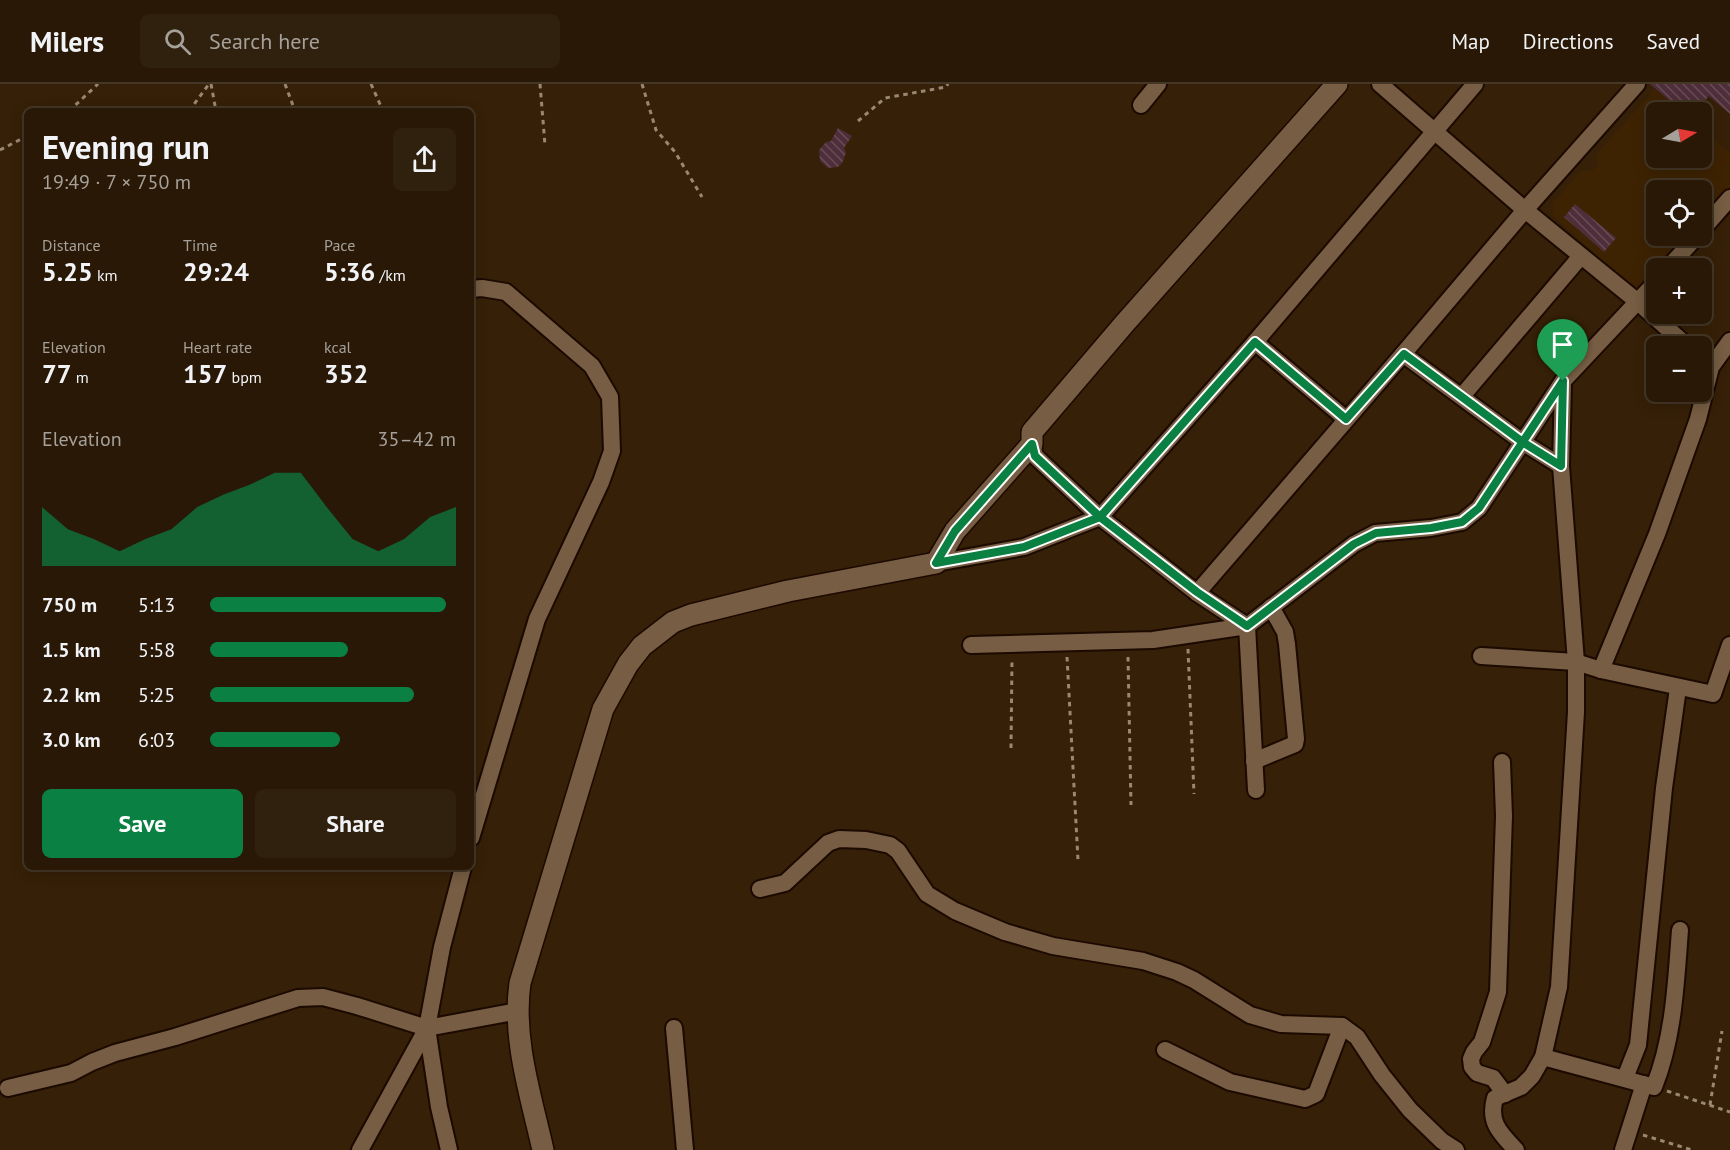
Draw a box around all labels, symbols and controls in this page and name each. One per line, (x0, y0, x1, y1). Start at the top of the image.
search box (140, 14, 560, 68)
text: Milers (30, 23, 104, 60)
icon: search (161, 25, 194, 58)
text: Search here (209, 27, 320, 55)
text: Map (1451, 28, 1490, 55)
text: Directions (1523, 28, 1614, 55)
text: Saved (1647, 28, 1700, 55)
north arrow (1646, 102, 1712, 168)
map controls (1646, 102, 1712, 402)
text: Evening run (42, 125, 210, 168)
button: share (393, 128, 456, 191)
text: 19:49 · 7 × 750 m (42, 169, 191, 195)
button: locate (1646, 180, 1712, 246)
text: Distance (42, 235, 101, 255)
text: Time (183, 235, 217, 255)
text: Pace (324, 235, 355, 255)
text: 5.25 (42, 255, 93, 288)
text: 29:24 (183, 255, 249, 288)
text: 5:36 (324, 255, 375, 288)
button: + (1646, 258, 1712, 324)
text: km (93, 265, 118, 285)
text: /km (375, 265, 406, 285)
pin (1537, 319, 1588, 381)
icon: arrive (1546, 328, 1579, 361)
button: − (1646, 336, 1712, 402)
text: Elevation (42, 337, 106, 357)
text: Heart rate (183, 337, 252, 357)
text: kcal (324, 337, 351, 357)
text: 77 (42, 357, 71, 390)
text: 157 (183, 357, 227, 390)
text: 352 (324, 357, 368, 390)
text: m (71, 367, 89, 387)
text: bpm (227, 367, 262, 387)
text: Elevation (42, 426, 122, 452)
text: 35–42 m (378, 426, 456, 452)
text: 750 m (42, 592, 97, 618)
text: 5:13 (138, 592, 175, 618)
text: 1.5 km (42, 637, 101, 663)
text: 5:58 (138, 637, 175, 663)
text: 2.2 km (42, 682, 101, 708)
text: 5:25 (138, 682, 175, 708)
text: 3.0 km (42, 727, 101, 753)
text: 6:03 (138, 727, 175, 753)
button: Save (42, 789, 243, 858)
button: Share (255, 789, 456, 858)

